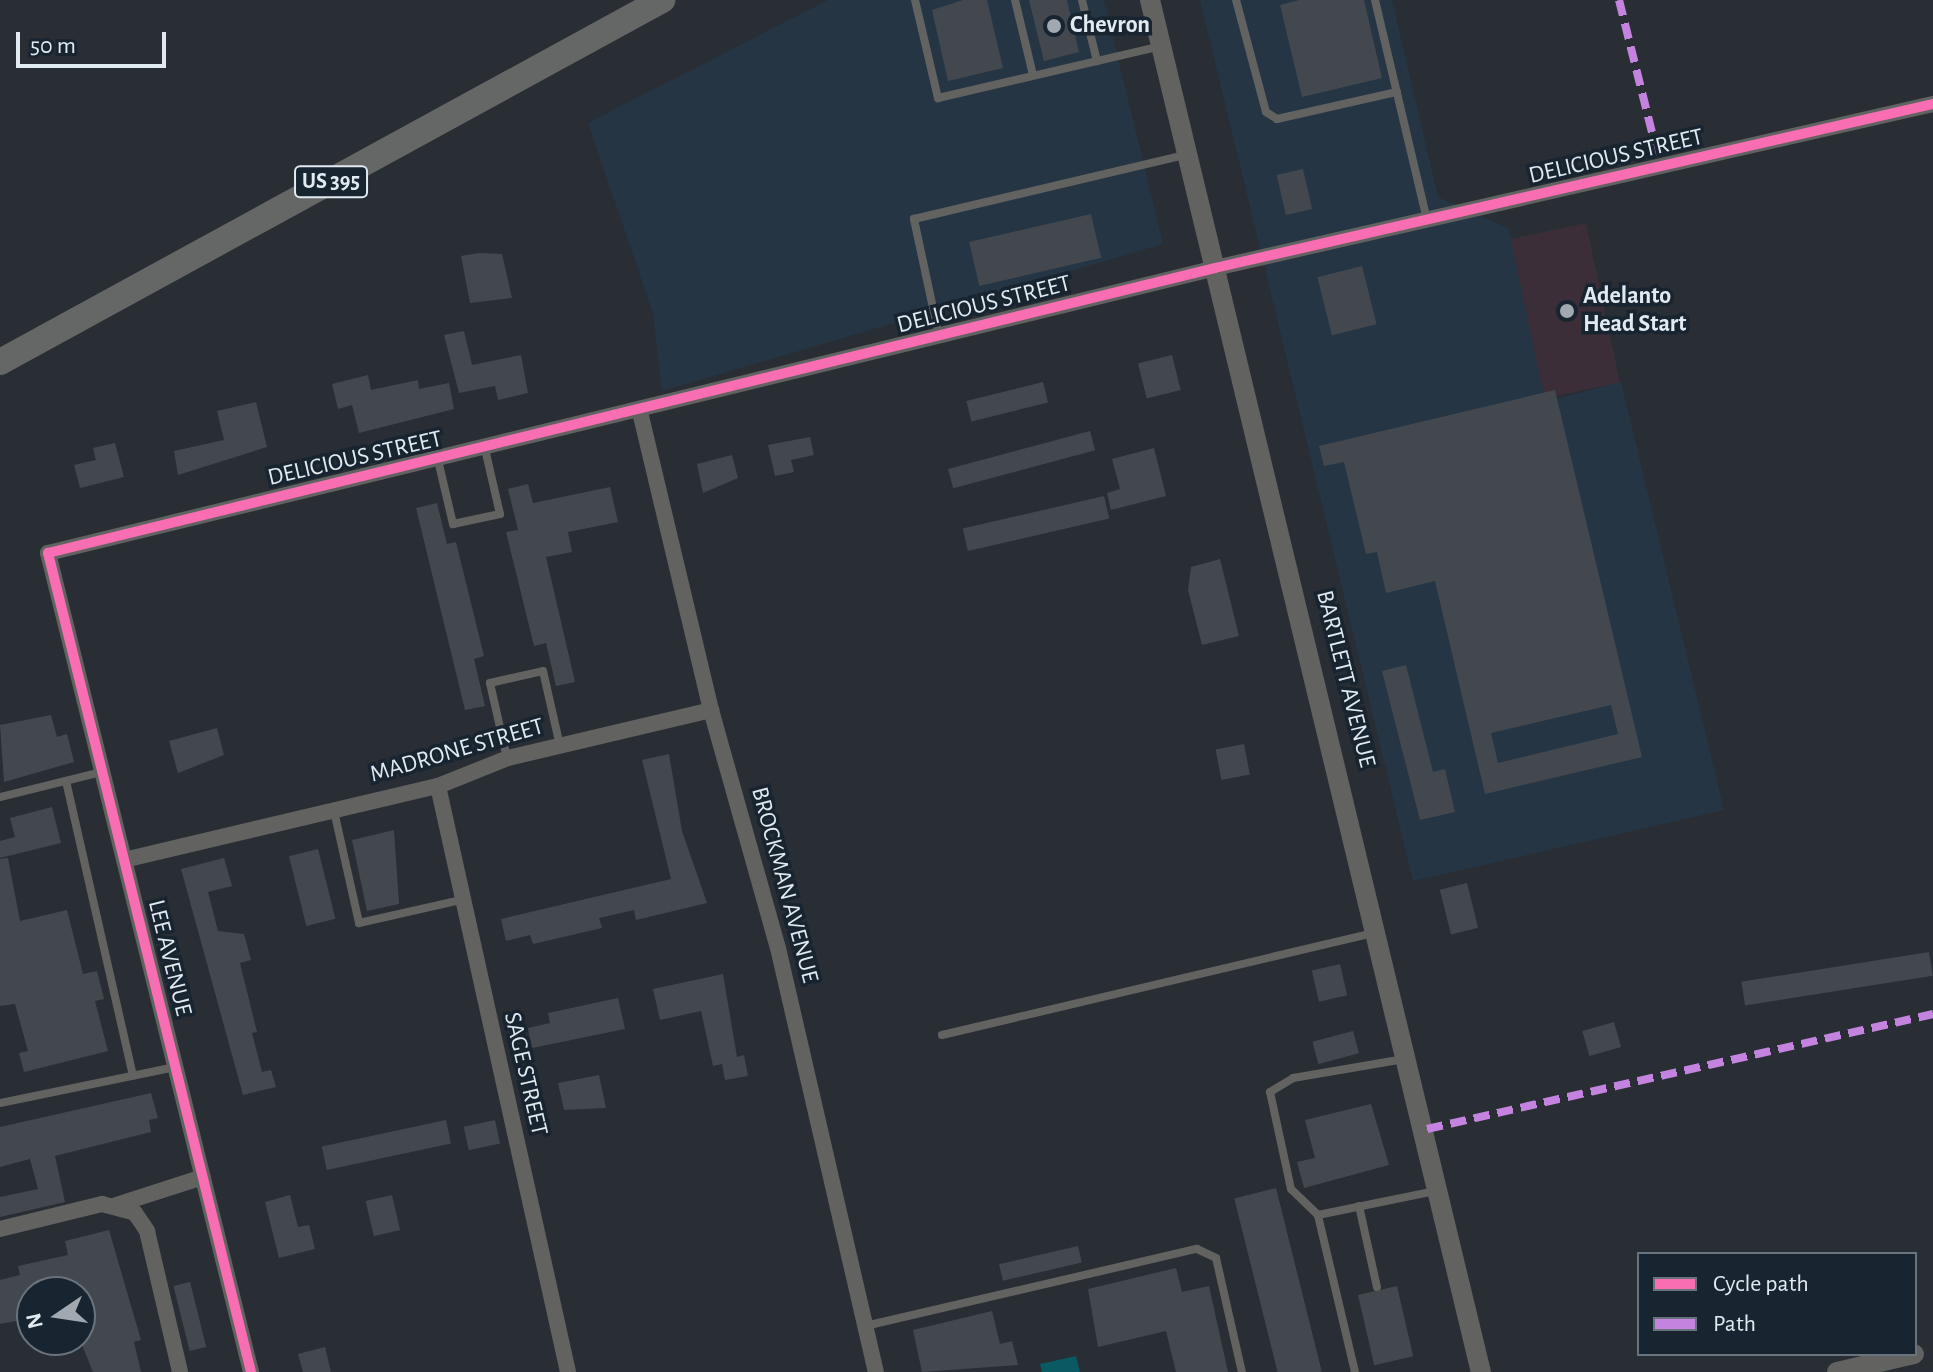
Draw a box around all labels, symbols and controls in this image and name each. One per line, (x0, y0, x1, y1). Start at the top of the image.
place label: Chevron (1070, 12, 1150, 40)
scale bar (20, 16, 170, 66)
marker: Chevron (1045, 17, 1063, 35)
text: 50 m (30, 34, 76, 58)
street label: DELICIOUS STREET (1526, 123, 1706, 191)
road number: US 395 (293, 164, 369, 200)
street label: DELICIOUS STREET (894, 269, 1074, 341)
place label: Adelanto Head Start (1583, 283, 1686, 339)
marker: Adelanto Head Start (1558, 302, 1576, 320)
street label: DELICIOUS STREET (265, 425, 445, 493)
street label: BARTLETT AVENUE (1309, 588, 1381, 770)
street label: MADRONE STREET (367, 712, 547, 790)
street label: BROCKMAN AVENUE (744, 784, 824, 986)
street label: LEE AVENUE (141, 897, 197, 1019)
street label: SAGE STREET (497, 1010, 553, 1138)
legend (1637, 1252, 1917, 1356)
text: Cycle path (1713, 1272, 1809, 1296)
north arrow (16, 1276, 96, 1356)
text: N (22, 1311, 47, 1331)
text: Path (1713, 1312, 1756, 1336)

